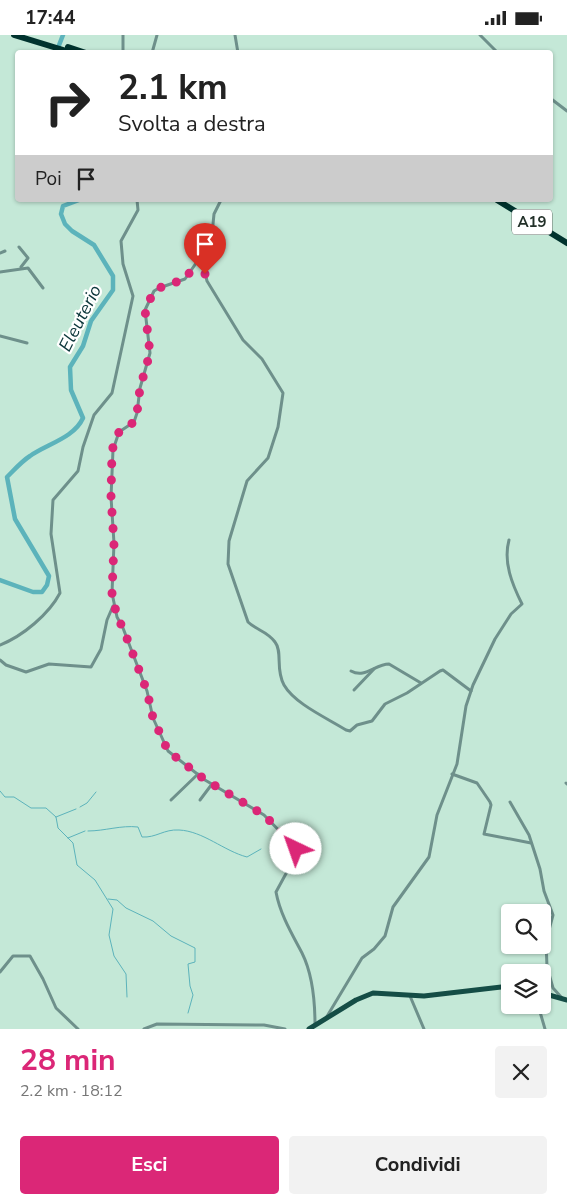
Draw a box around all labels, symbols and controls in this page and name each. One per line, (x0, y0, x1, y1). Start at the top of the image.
text: 17:44 (25, 5, 75, 31)
text: 2.1 km (118, 64, 228, 111)
icon: right (35, 70, 100, 135)
text: Svolta a destra (118, 109, 266, 139)
icon: arrive (72, 165, 100, 193)
text: Poi (35, 166, 62, 192)
road number: A19 (512, 209, 552, 235)
pin (184, 223, 226, 274)
icon: arrive (191, 230, 219, 258)
water label: Eleuterio (53, 281, 107, 355)
position arrow (269, 822, 321, 874)
map controls (501, 904, 551, 1014)
button: search (501, 904, 551, 954)
button: layers (501, 964, 551, 1014)
text: 28 min (20, 1040, 116, 1081)
button: close (495, 1046, 547, 1098)
text: 2.2 km · 18:12 (20, 1080, 123, 1102)
button: Esci (20, 1136, 279, 1194)
button: Condividi (289, 1136, 547, 1194)

